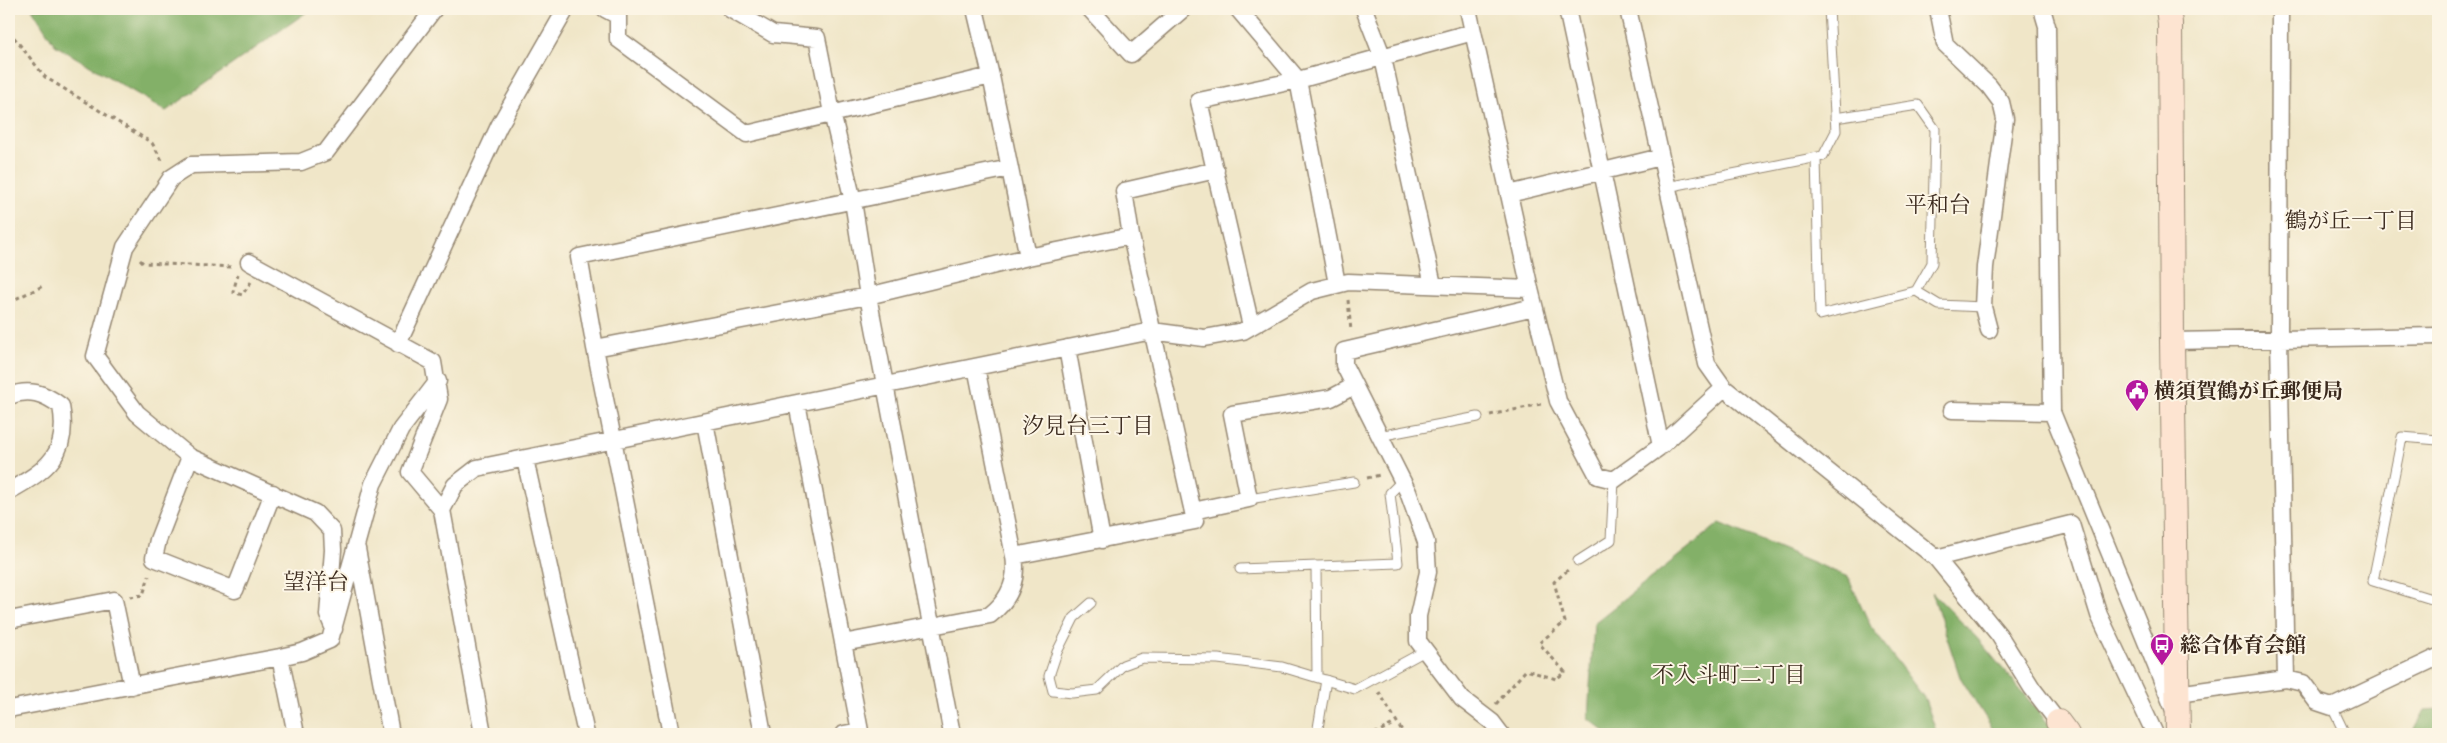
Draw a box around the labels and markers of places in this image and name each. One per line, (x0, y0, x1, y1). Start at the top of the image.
public building icon: 横須賀鶴が丘郵便局 (2124, 378, 2150, 412)
place label: 横須賀鶴が丘郵便局 (2154, 379, 2343, 405)
bus stop icon: 総合体育会館 (2149, 632, 2175, 666)
place label: 総合体育会館 (2180, 633, 2306, 659)

